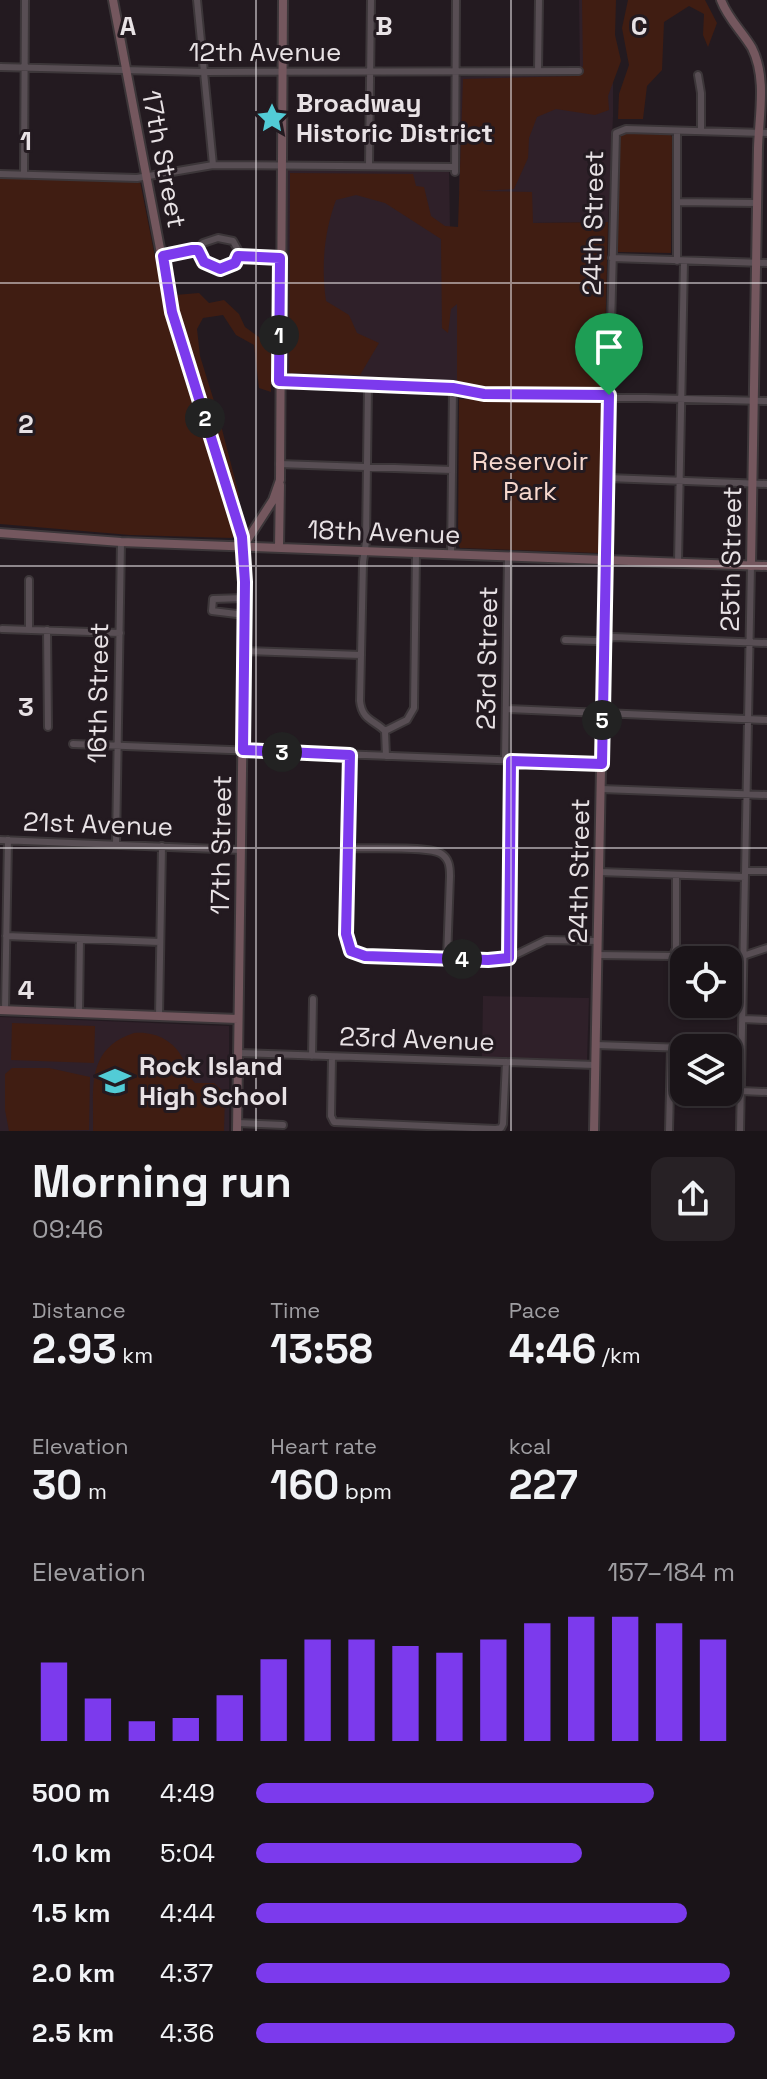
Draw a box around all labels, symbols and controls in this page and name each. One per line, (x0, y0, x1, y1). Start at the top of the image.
text: A (120, 9, 137, 43)
text: B (375, 9, 393, 43)
text: C (631, 9, 647, 43)
street label: 12th Avenue (189, 35, 341, 69)
place label: Broadway Historic District (296, 86, 493, 150)
street label: 17th Street (134, 87, 194, 231)
place icon: Broadway Historic District (255, 101, 289, 135)
text: 1 (20, 124, 32, 158)
street label: 24th Street (575, 150, 611, 296)
pin (575, 313, 643, 395)
pin: 1 (259, 315, 299, 355)
text: 1 (274, 321, 284, 349)
icon: arrive (587, 325, 631, 369)
pin: 2 (185, 398, 225, 438)
text: 2 (198, 404, 212, 432)
text: 2 (18, 407, 34, 441)
park label: Reservoir Park (472, 444, 588, 508)
street label: 25th Street (713, 486, 749, 632)
street label: 18th Avenue (307, 512, 461, 552)
street label: 23rd Street (469, 586, 505, 730)
street label: 16th Street (80, 622, 116, 764)
text: 3 (18, 690, 34, 724)
pin: 5 (582, 700, 622, 740)
text: 5 (595, 706, 609, 734)
pin: 3 (262, 732, 302, 772)
text: 3 (275, 738, 289, 766)
street label: 17th Street (203, 775, 239, 915)
street label: 24th Street (561, 798, 597, 944)
street label: 21st Avenue (22, 804, 174, 844)
pin: 4 (442, 939, 482, 979)
text: 4 (455, 945, 469, 973)
map controls (670, 946, 742, 1106)
button: locate (670, 946, 742, 1018)
text: 4 (18, 973, 34, 1007)
street label: 23rd Avenue (339, 1019, 495, 1059)
button: layers (670, 1034, 742, 1106)
place label: Rock Island High School (139, 1049, 288, 1113)
school or university icon: Rock Island High School (98, 1064, 132, 1098)
text: Morning run (32, 1154, 292, 1210)
button: share (651, 1157, 735, 1241)
text: 09:46 (32, 1212, 103, 1246)
text: Distance (32, 1296, 126, 1324)
text: Time (270, 1296, 320, 1324)
text: Pace (509, 1296, 560, 1324)
text: 2.93 (32, 1324, 117, 1375)
text: 13:58 (270, 1324, 373, 1375)
text: 4:46 (509, 1324, 596, 1375)
text: km (117, 1341, 153, 1369)
text: /km (596, 1341, 641, 1369)
text: Elevation (32, 1432, 128, 1460)
text: Heart rate (270, 1432, 377, 1460)
text: kcal (509, 1432, 551, 1460)
text: 30 (32, 1460, 82, 1511)
text: 160 (270, 1460, 339, 1511)
text: 227 (509, 1460, 578, 1511)
text: m (82, 1477, 107, 1505)
text: bpm (339, 1477, 392, 1505)
text: Elevation (32, 1555, 146, 1589)
text: 157–184 m (608, 1555, 735, 1589)
text: 500 m (32, 1776, 110, 1810)
text: 4:49 (160, 1776, 215, 1810)
text: 1.0 km (32, 1836, 112, 1870)
text: 5:04 (160, 1836, 215, 1870)
text: 1.5 km (32, 1896, 111, 1930)
text: 4:44 (160, 1896, 215, 1930)
text: 2.0 km (32, 1956, 115, 1990)
text: 4:37 (160, 1956, 213, 1990)
text: 2.5 km (32, 2016, 114, 2050)
text: 4:36 (160, 2016, 214, 2050)

